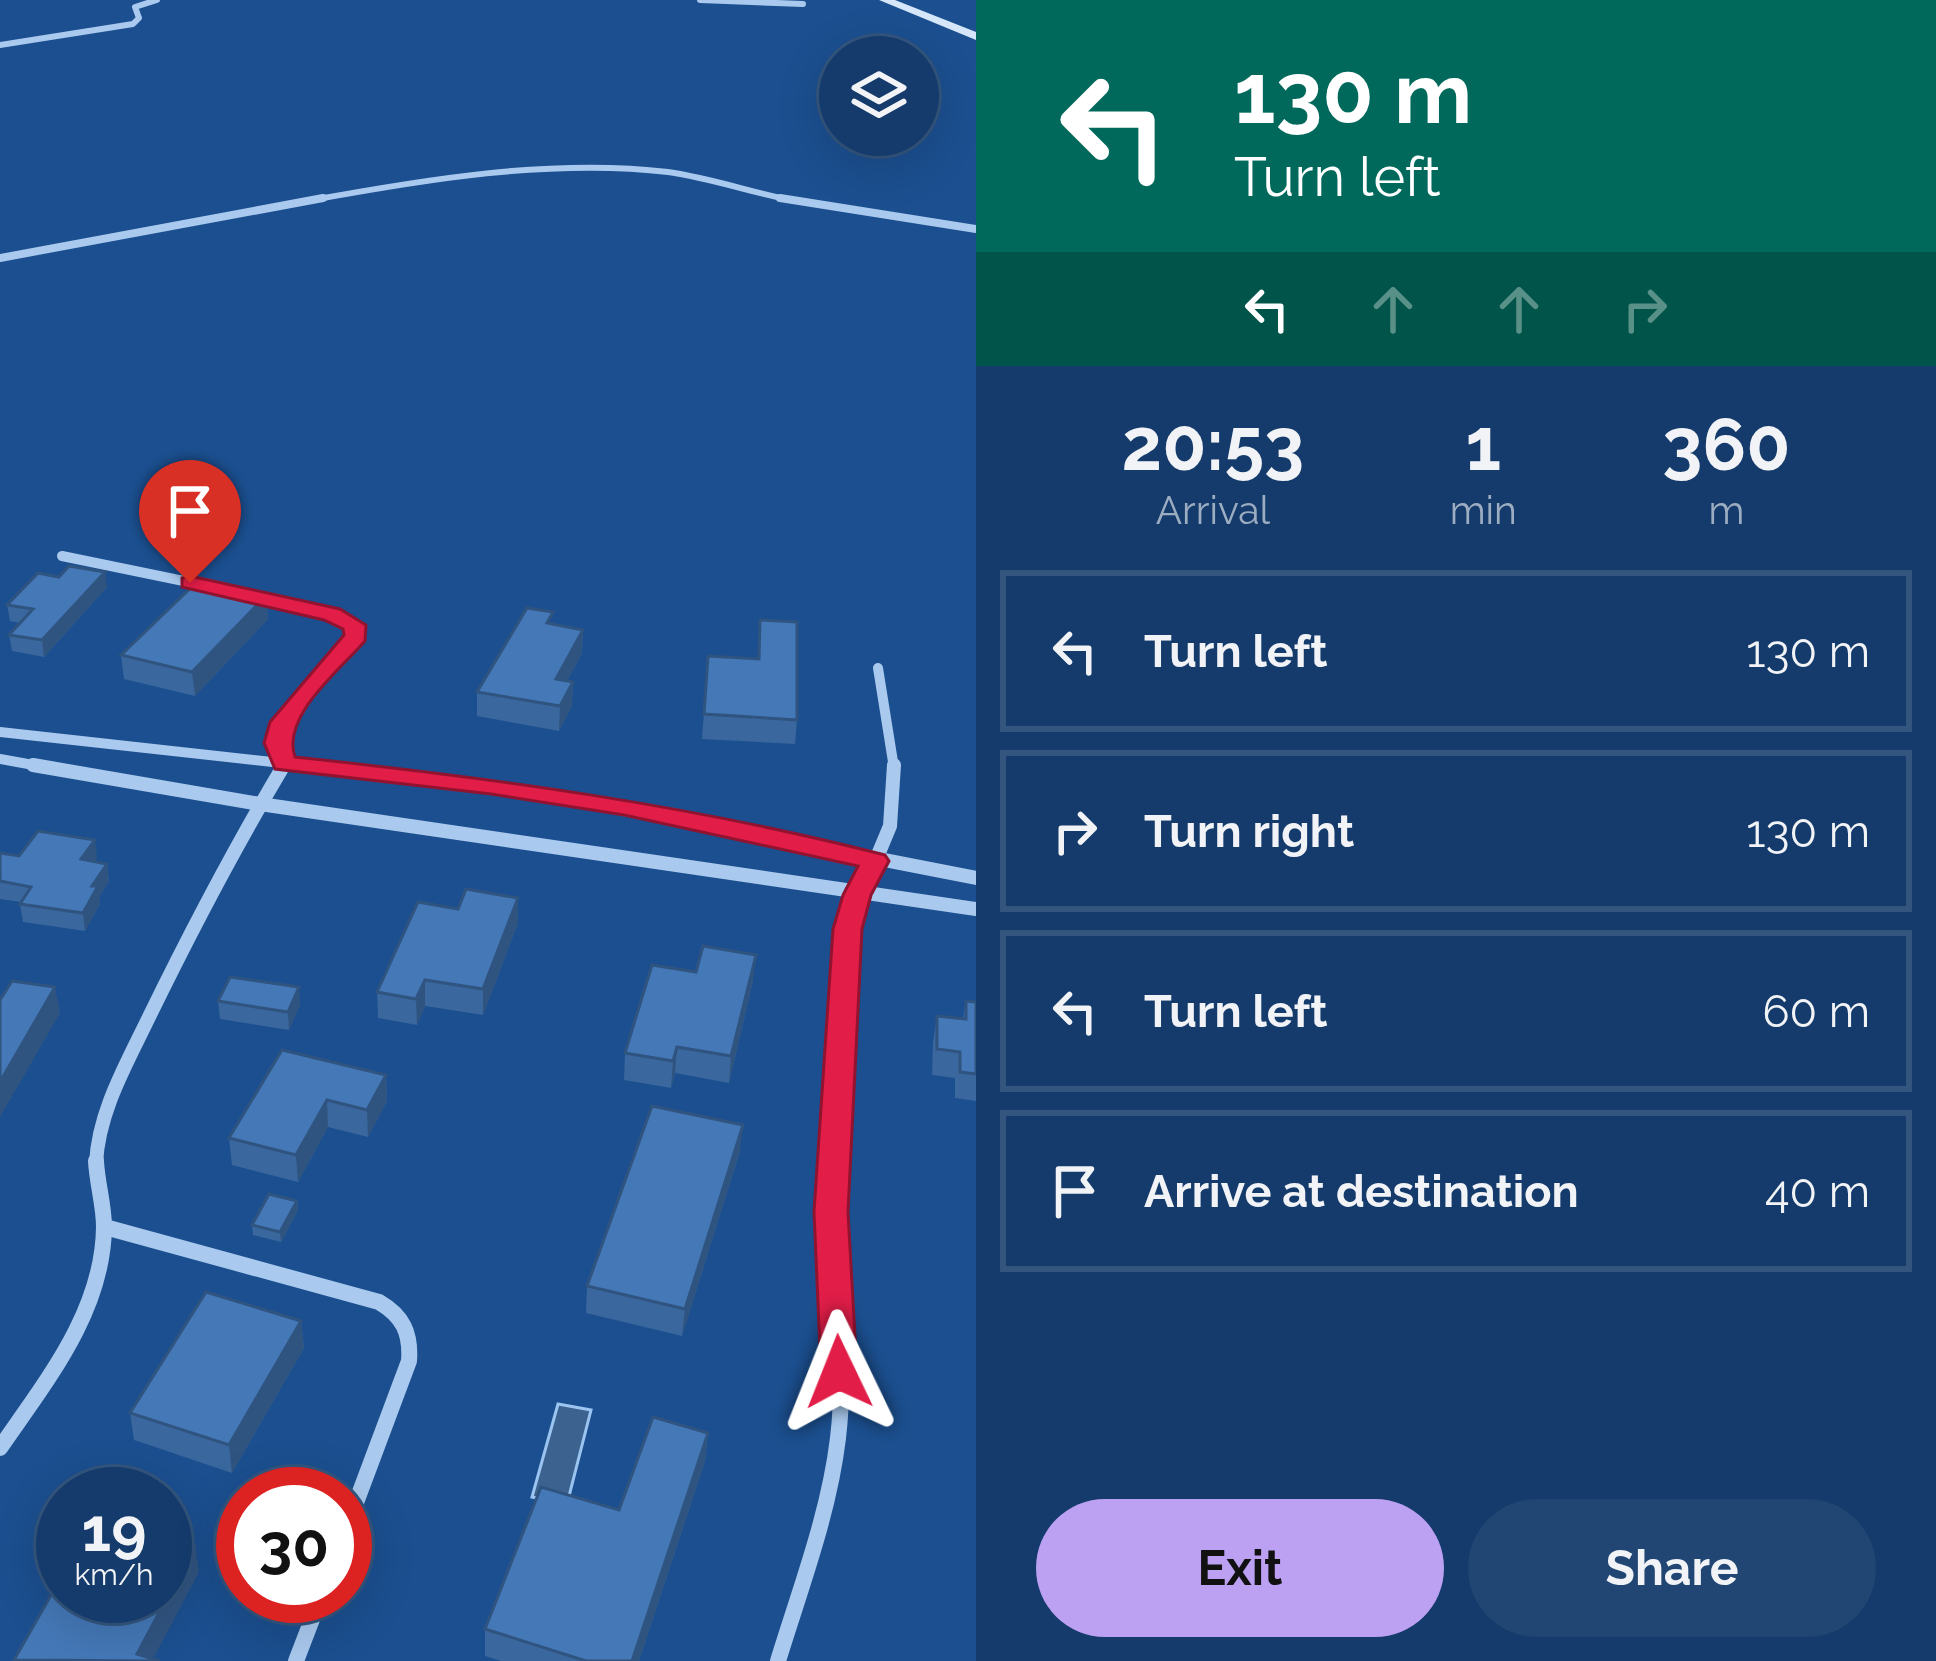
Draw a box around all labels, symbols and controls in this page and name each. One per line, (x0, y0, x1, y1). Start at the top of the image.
map controls (819, 36, 939, 156)
button: layers (819, 36, 939, 156)
text: 130 m (1234, 44, 1472, 143)
icon: left (1036, 48, 1192, 204)
text: Turn left (1234, 145, 1441, 209)
icon: left (1234, 276, 1300, 342)
icon: ahead (1360, 276, 1426, 342)
icon: ahead (1486, 276, 1552, 342)
icon: right (1612, 276, 1678, 342)
text: 20:53 (1122, 402, 1304, 487)
text: 1 (1465, 402, 1501, 487)
text: 360 (1662, 402, 1790, 487)
pin (139, 460, 241, 583)
icon: arrive (157, 478, 223, 544)
text: Arrival (1156, 487, 1270, 533)
text: min (1450, 487, 1517, 533)
text: m (1708, 487, 1744, 533)
icon: left (1042, 618, 1108, 684)
text: Turn left (1144, 625, 1327, 678)
text: 130 m (1746, 625, 1870, 678)
icon: right (1042, 798, 1108, 864)
text: Turn right (1144, 805, 1354, 858)
text: 130 m (1746, 805, 1870, 858)
icon: left (1042, 978, 1108, 1044)
text: Turn left (1144, 985, 1327, 1038)
text: 60 m (1762, 985, 1870, 1038)
icon: arrive (1042, 1158, 1108, 1224)
text: Arrive at destination (1144, 1165, 1579, 1218)
text: 40 m (1765, 1165, 1870, 1218)
position arrow (776, 1309, 902, 1435)
speed limit sign: 30 (216, 1467, 372, 1623)
text: 19 (82, 1495, 146, 1565)
button: Exit (1036, 1499, 1444, 1637)
button: Share (1468, 1499, 1876, 1637)
text: km/h (74, 1557, 154, 1592)

